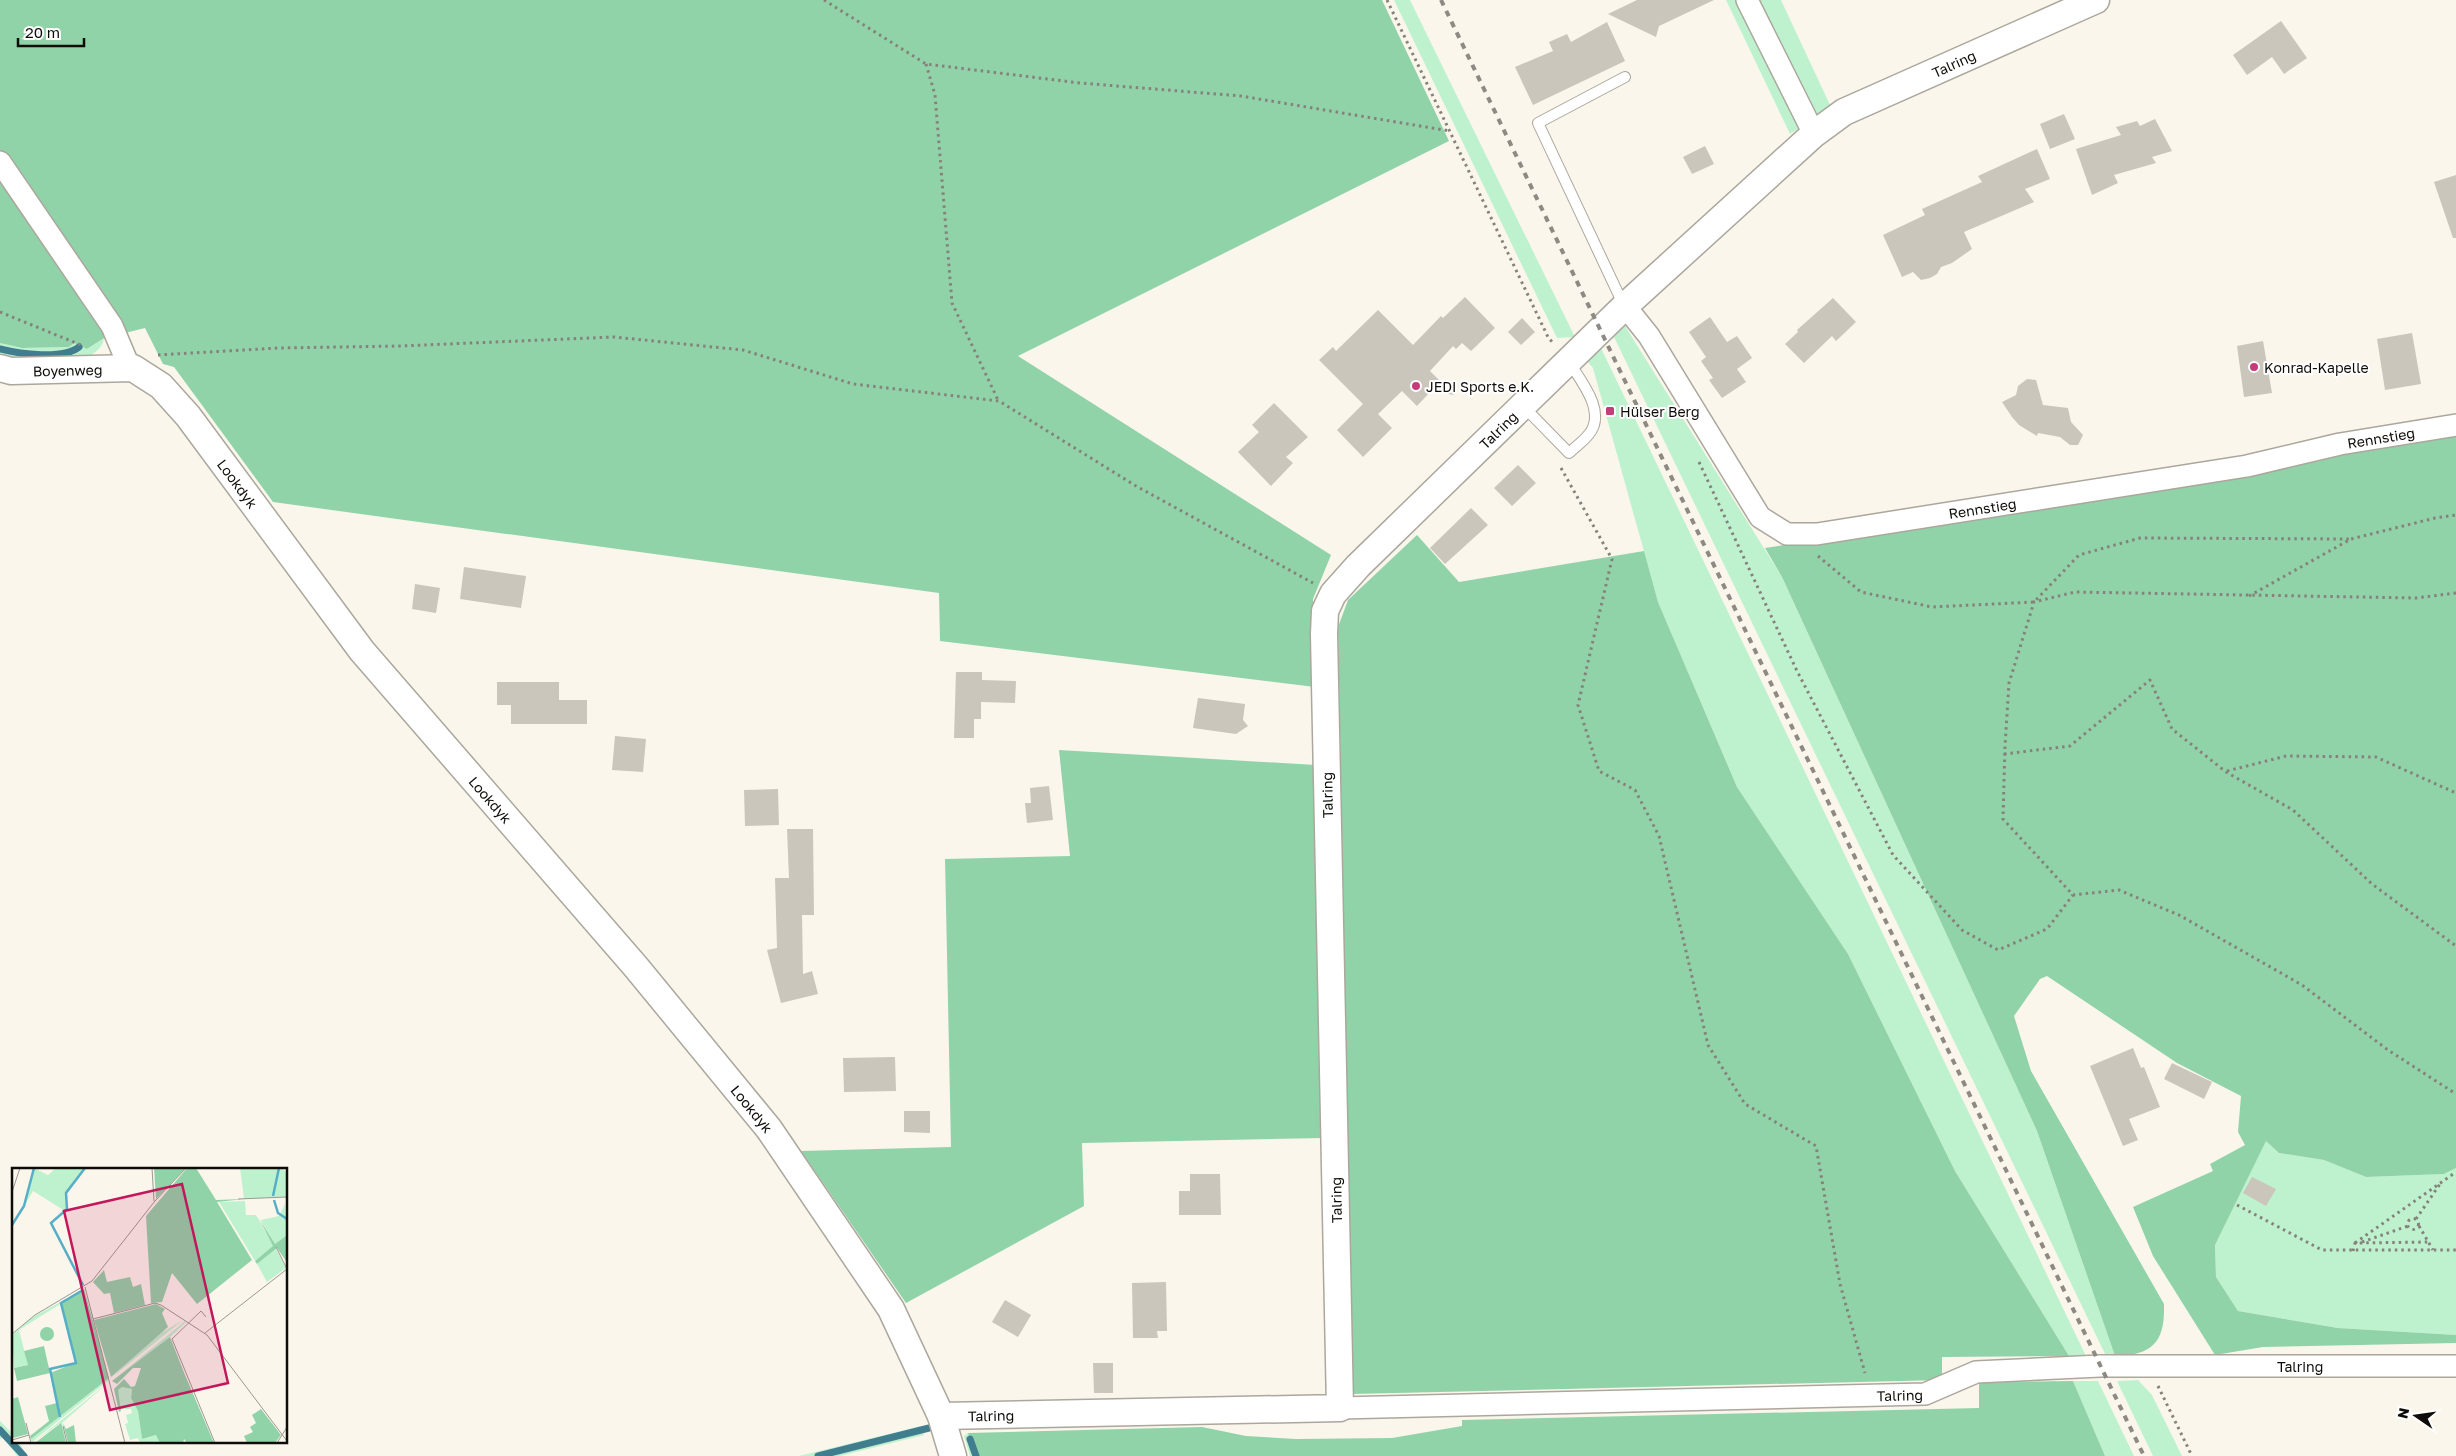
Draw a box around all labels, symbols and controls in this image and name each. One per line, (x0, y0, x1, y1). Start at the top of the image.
scale bar (18, 15, 84, 47)
text: 20 m (25, 23, 60, 41)
street label: Talring (1929, 46, 1978, 80)
place label: Konrad-Kapelle (2264, 359, 2369, 376)
street label: Boyenweg (33, 360, 103, 379)
marker: Konrad-Kapelle (2248, 361, 2260, 373)
place label: JEDI Sports e.K. (1426, 378, 1534, 395)
marker: JEDI Sports e.K. (1410, 380, 1422, 392)
place label: Hülser Berg (1620, 403, 1700, 420)
marker: Hülser Berg (1604, 405, 1616, 417)
street label: Talring (1475, 407, 1521, 452)
street label: Rennstieg (2346, 423, 2416, 451)
street label: Lookdyk (214, 456, 262, 511)
street label: Rennstieg (1947, 494, 2017, 522)
street label: Lookdyk (466, 772, 516, 827)
street label: Talring (1318, 772, 1336, 818)
street label: Lookdyk (728, 1081, 777, 1136)
inset map (12, 1168, 288, 1444)
street label: Talring (1327, 1177, 1345, 1223)
street label: Talring (2277, 1358, 2323, 1375)
street label: Talring (1876, 1386, 1923, 1404)
north arrow (2391, 1391, 2441, 1441)
street label: Talring (968, 1406, 1014, 1424)
text: N (2393, 1406, 2412, 1420)

